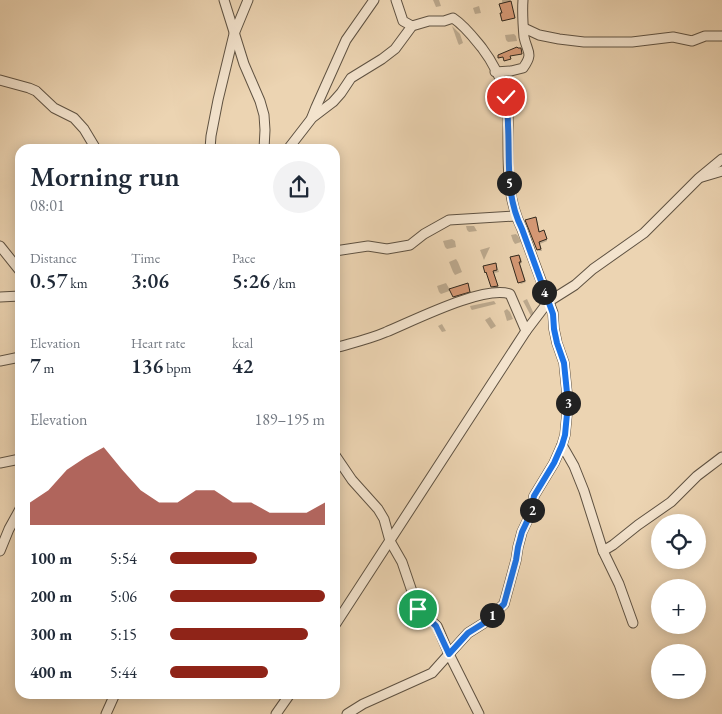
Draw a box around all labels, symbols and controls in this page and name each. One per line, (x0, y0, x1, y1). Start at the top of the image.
pin (485, 76, 527, 118)
icon: check (492, 83, 520, 111)
text: Morning run (30, 158, 180, 194)
button: share (273, 161, 325, 213)
pin: 5 (496, 170, 522, 196)
text: 5 (506, 174, 513, 192)
text: 08:01 (30, 195, 65, 216)
text: Distance (30, 249, 77, 267)
text: Time (131, 249, 160, 267)
text: Pace (232, 249, 256, 267)
text: 0.57 (30, 267, 67, 294)
text: 3:06 (131, 267, 169, 294)
text: 5:26 (232, 267, 270, 294)
text: km (67, 274, 88, 292)
text: /km (270, 274, 296, 292)
pin: 4 (532, 280, 556, 304)
text: 4 (541, 283, 548, 301)
text: Elevation (30, 334, 80, 352)
text: Heart rate (131, 334, 185, 352)
text: kcal (232, 334, 253, 352)
text: 7 (30, 352, 41, 379)
text: 136 (131, 352, 163, 379)
text: 42 (232, 352, 254, 379)
text: m (41, 359, 54, 377)
text: bpm (163, 359, 192, 377)
pin: 3 (556, 390, 580, 416)
text: 3 (565, 394, 572, 412)
text: Elevation (30, 409, 88, 430)
text: 189–195 m (254, 409, 325, 430)
pin: 2 (520, 498, 544, 522)
text: 2 (529, 501, 536, 519)
map controls (651, 514, 706, 699)
button: locate (651, 514, 706, 569)
text: 100 m (30, 548, 72, 569)
text: 5:54 (110, 548, 137, 569)
button: + (651, 579, 706, 634)
text: 200 m (30, 586, 72, 607)
text: 5:06 (110, 586, 137, 607)
pin (397, 588, 439, 630)
icon: arrive (404, 595, 432, 623)
pin: 1 (480, 602, 504, 628)
text: 1 (489, 606, 496, 624)
text: 300 m (30, 624, 72, 645)
text: 5:15 (110, 624, 137, 645)
button: − (651, 644, 706, 699)
text: 400 m (30, 662, 72, 683)
text: 5:44 (110, 662, 137, 683)

